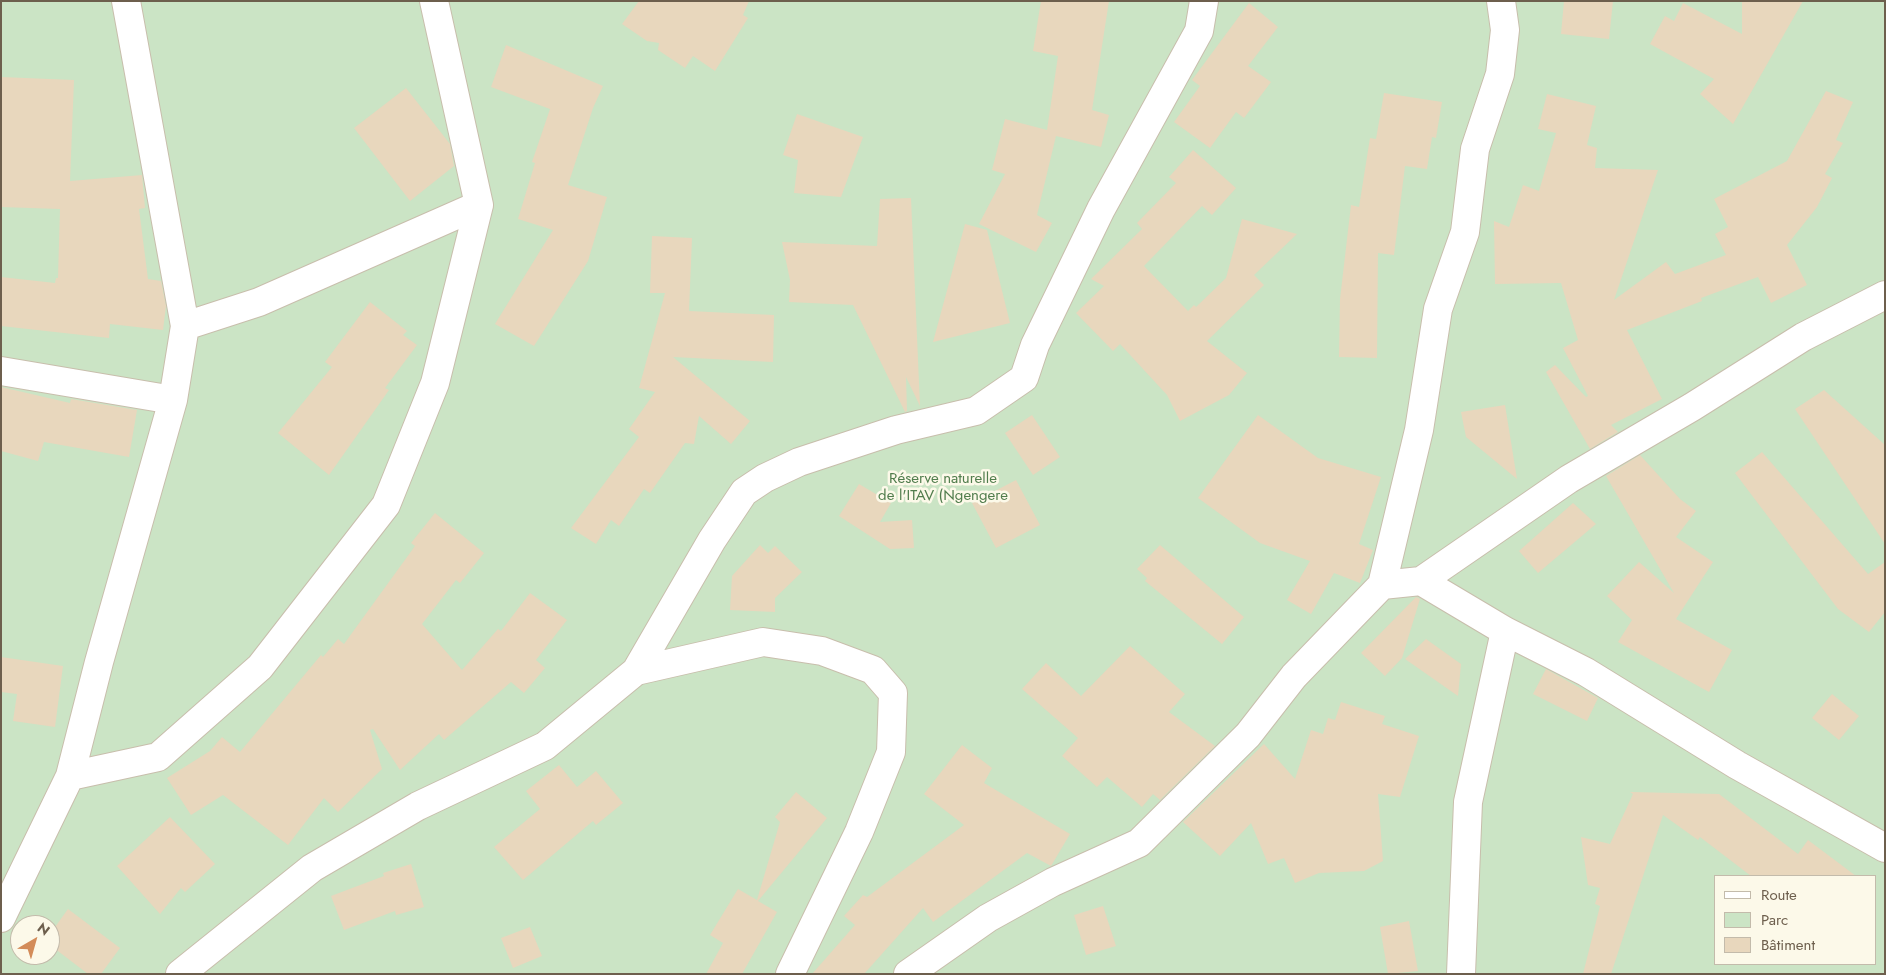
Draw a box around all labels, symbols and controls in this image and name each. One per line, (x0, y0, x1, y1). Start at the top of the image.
park label: Réserve naturelle de l'ITAV (Ngengere (878, 470, 1008, 505)
legend (1714, 875, 1876, 965)
text: Route (1761, 884, 1797, 906)
text: Parc (1761, 909, 1788, 931)
north arrow (10, 915, 60, 965)
text: N (33, 918, 54, 940)
text: Bâtiment (1761, 934, 1815, 956)

